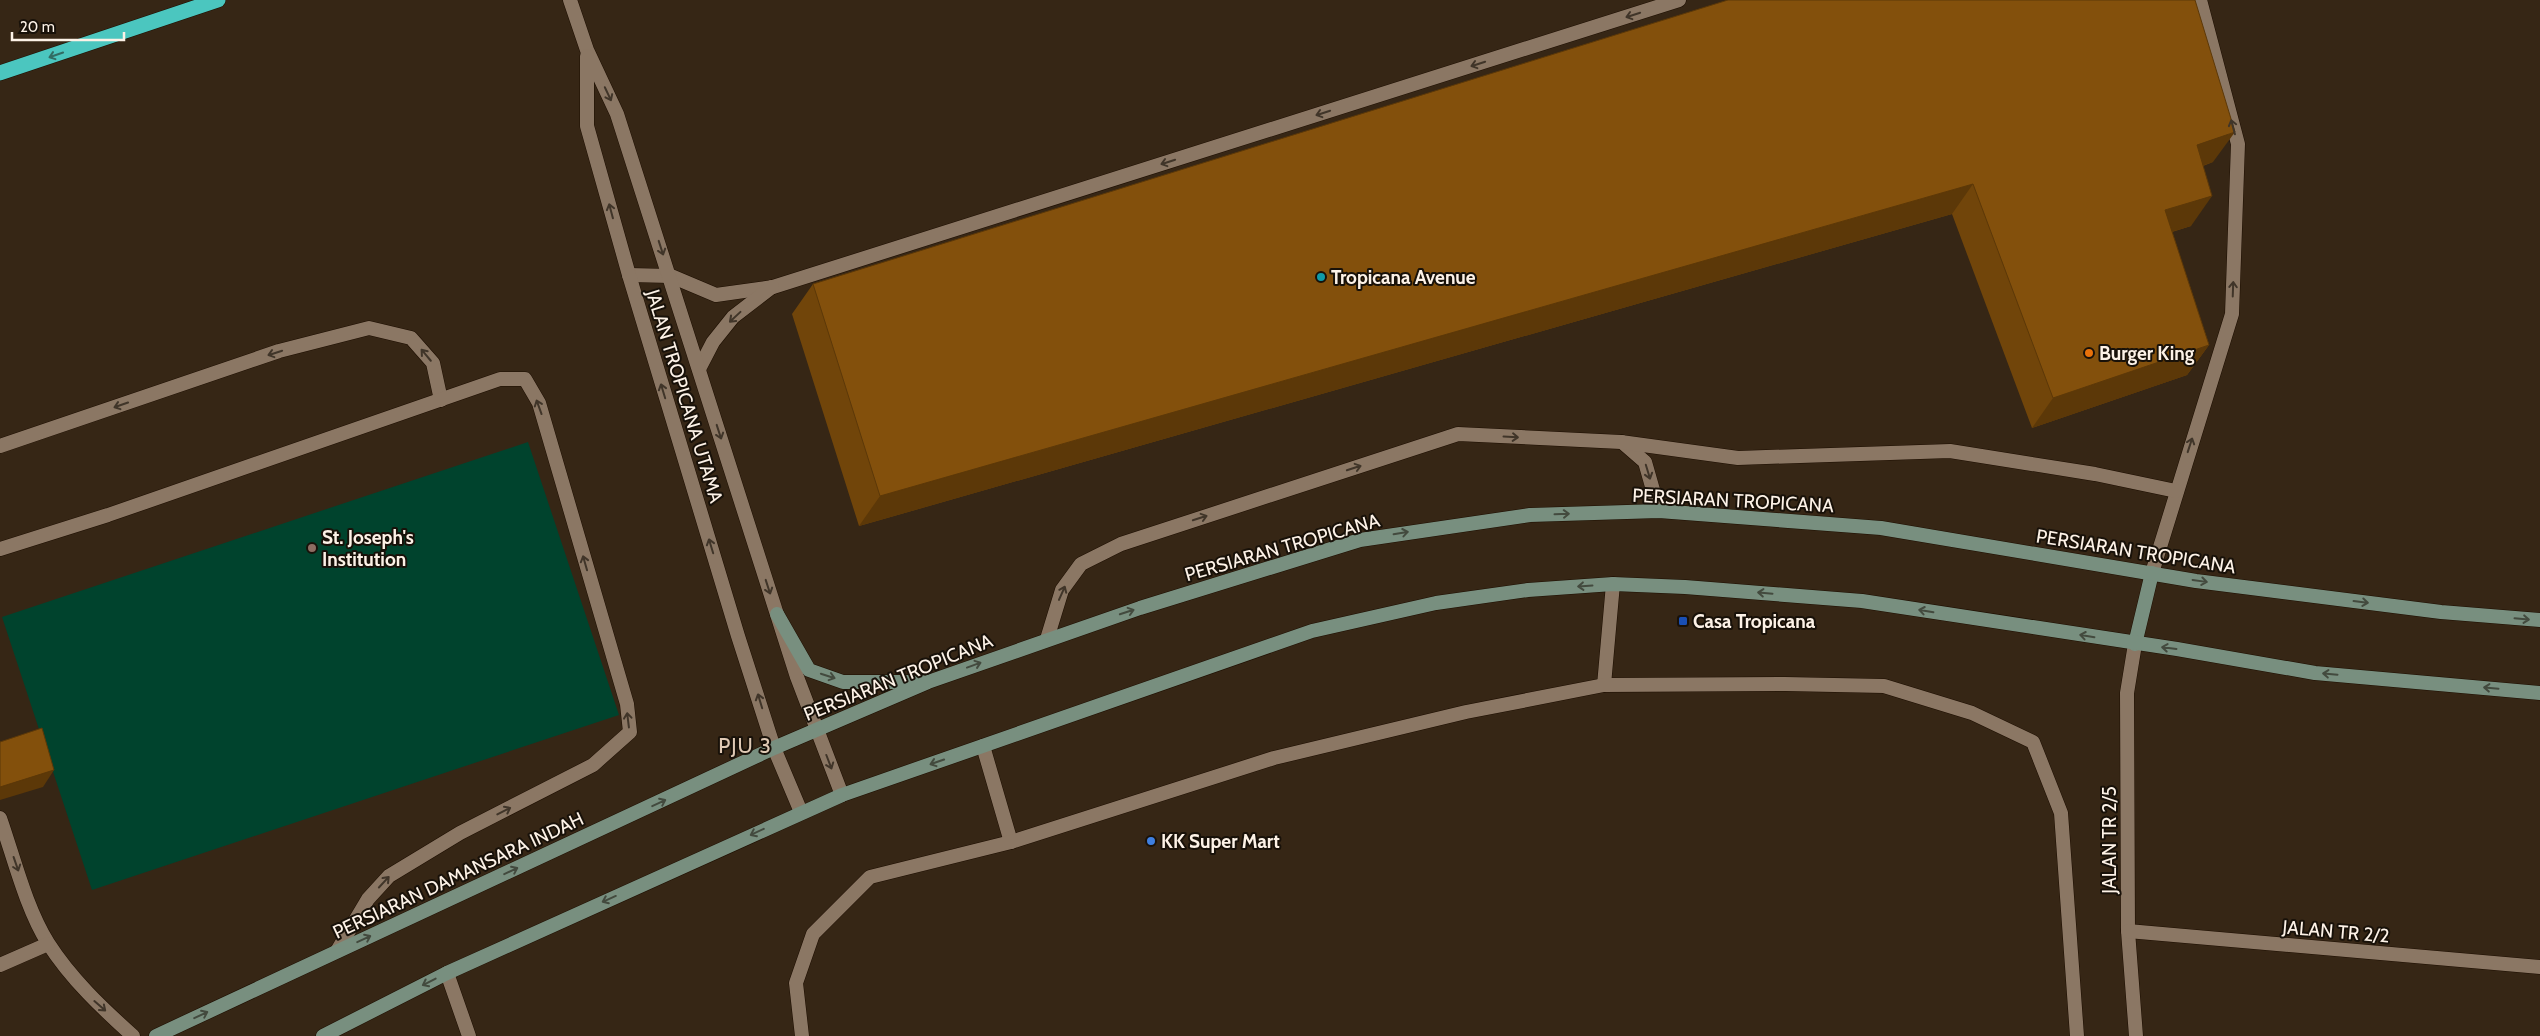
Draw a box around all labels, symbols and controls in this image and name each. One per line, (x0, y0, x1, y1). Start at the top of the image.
scale bar (12, 10, 125, 42)
one-way arrow (1625, 10, 1641, 20)
text: 20 m (20, 18, 55, 36)
one-way arrow (48, 50, 64, 60)
one-way arrow (1470, 59, 1486, 69)
one-way arrow (604, 86, 613, 101)
one-way arrow (1315, 108, 1331, 118)
one-way arrow (2228, 119, 2238, 135)
one-way arrow (1160, 157, 1176, 167)
one-way arrow (605, 204, 615, 220)
one-way arrow (657, 239, 666, 255)
place label: Tropicana Avenue (1331, 266, 1476, 289)
marker: Tropicana Avenue (1315, 271, 1327, 283)
one-way arrow (2228, 281, 2238, 298)
street label: JALAN TROPICANA UTAMA (641, 286, 728, 506)
one-way arrow (728, 311, 741, 323)
place label: Burger King (2099, 342, 2195, 365)
marker: Burger King (2083, 347, 2095, 359)
one-way arrow (267, 348, 283, 358)
one-way arrow (420, 348, 431, 361)
one-way arrow (658, 383, 668, 399)
one-way arrow (534, 400, 543, 415)
one-way arrow (114, 401, 130, 410)
one-way arrow (714, 423, 724, 439)
one-way arrow (1503, 432, 1519, 441)
one-way arrow (2186, 437, 2196, 453)
one-way arrow (1346, 462, 1362, 472)
one-way arrow (1643, 463, 1653, 479)
street label: PERSIARAN TROPICANA (1632, 484, 1835, 517)
street label: PERSIARAN TROPICANA (1182, 509, 1383, 586)
one-way arrow (1554, 509, 1570, 519)
one-way arrow (1191, 513, 1207, 522)
street label: PERSIARAN TROPICANA (2034, 524, 2238, 579)
place label: St. Joseph's Institution (322, 526, 414, 571)
one-way arrow (1392, 528, 1408, 538)
one-way arrow (705, 539, 715, 555)
marker: St. Joseph's Institution (306, 542, 318, 554)
one-way arrow (580, 555, 590, 571)
one-way arrow (2191, 576, 2207, 586)
one-way arrow (764, 578, 774, 594)
one-way arrow (1577, 581, 1593, 591)
one-way arrow (1058, 586, 1068, 601)
one-way arrow (1757, 588, 1773, 598)
one-way arrow (2352, 597, 2368, 607)
one-way arrow (1919, 606, 1935, 616)
one-way arrow (1119, 607, 1135, 616)
place label: Casa Tropicana (1693, 610, 1816, 633)
one-way arrow (2514, 614, 2530, 624)
marker: Casa Tropicana (1677, 615, 1689, 627)
street label: PERSIARAN TROPICANA (800, 629, 996, 726)
one-way arrow (2079, 631, 2095, 641)
one-way arrow (2162, 643, 2178, 653)
one-way arrow (966, 660, 981, 669)
one-way arrow (2322, 669, 2338, 679)
one-way arrow (819, 672, 835, 682)
one-way arrow (2484, 684, 2500, 693)
one-way arrow (754, 694, 764, 710)
one-way arrow (623, 712, 633, 728)
district label: PJU 3 (718, 733, 772, 758)
one-way arrow (825, 754, 834, 769)
one-way arrow (929, 758, 945, 767)
street label: JALAN TR 2/5 (2098, 786, 2121, 895)
one-way arrow (651, 798, 666, 807)
one-way arrow (496, 806, 511, 815)
street label: PERSIARAN DAMANSARA INDAH (329, 807, 587, 944)
one-way arrow (750, 828, 765, 838)
place label: KK Super Mart (1161, 830, 1280, 853)
marker: KK Super Mart (1145, 835, 1157, 847)
one-way arrow (12, 856, 21, 871)
one-way arrow (503, 866, 518, 875)
one-way arrow (378, 876, 389, 889)
one-way arrow (602, 895, 617, 905)
street label: JALAN TR 2/2 (2280, 915, 2390, 948)
one-way arrow (356, 934, 371, 943)
one-way arrow (422, 978, 437, 987)
one-way arrow (93, 1001, 106, 1012)
one-way arrow (193, 1010, 208, 1020)

